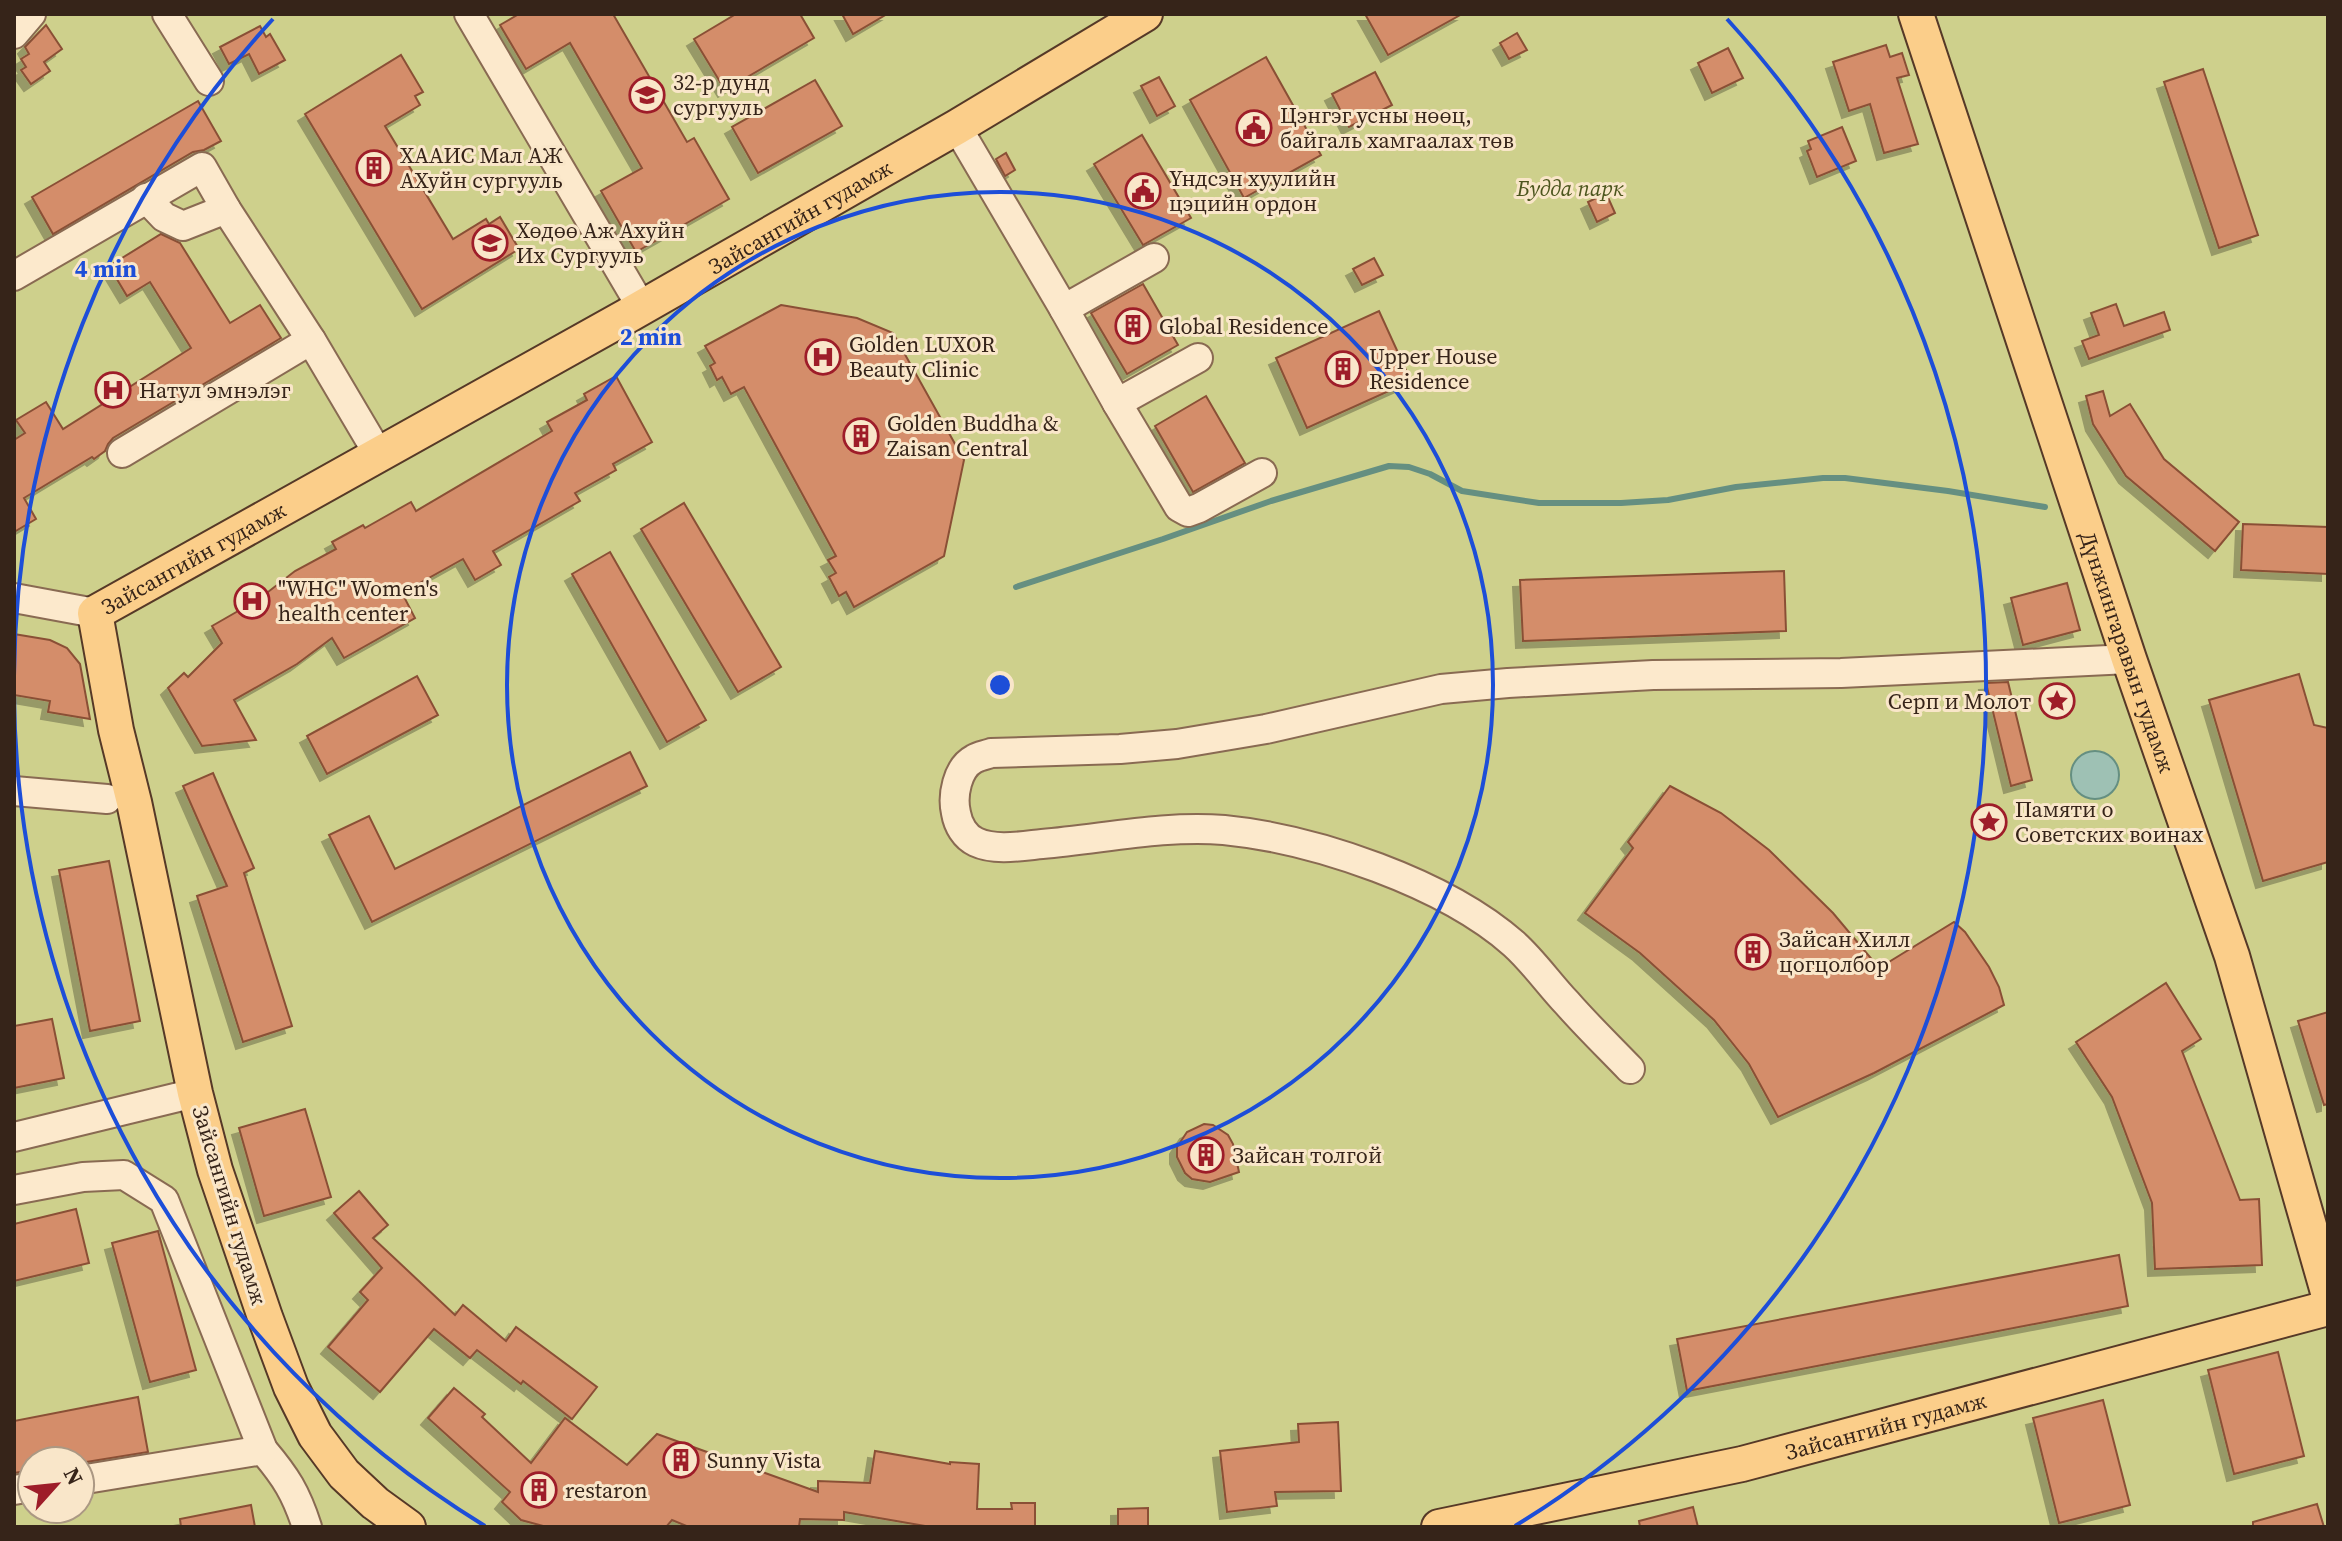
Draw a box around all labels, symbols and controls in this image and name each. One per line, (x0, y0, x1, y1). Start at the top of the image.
place label: 32-р дунд сургууль (673, 67, 770, 122)
school or university icon: 32-р дунд сургууль (628, 76, 666, 114)
place label: Цэнгэг усны нөөц, байгаль хамгаалах төв (1280, 100, 1514, 155)
public building icon: Цэнгэг усны нөөц, байгаль хамгаалах төв (1235, 109, 1273, 147)
place label: ХААИС Мал АЖ АХуйн сургууль (400, 140, 564, 195)
building icon: ХААИС Мал АЖ АХуйн сургууль (355, 149, 393, 187)
street label: Зайсангийн гудамж (703, 152, 898, 281)
place label: Үндсэн хуулийн цэцийн ордон (1169, 163, 1336, 218)
public building icon: Үндсэн хуулийн цэцийн ордон (1124, 172, 1162, 210)
park label: Будда парк (1516, 173, 1624, 203)
place label: Хөдөө Аж Ахуйн Их Сургууль (516, 215, 685, 270)
school or university icon: Хөдөө Аж Ахуйн Их Сургууль (471, 224, 509, 262)
text: 4 min (75, 252, 137, 285)
building icon: Global Residence (1114, 307, 1152, 345)
place label: Global Residence (1159, 311, 1328, 341)
text: 2 min (620, 320, 682, 353)
place label: Golden LUXOR Beauty Clinic (849, 329, 996, 384)
hospital icon: Golden LUXOR Beauty Clinic (804, 338, 842, 376)
place label: Upper House Residence (1369, 341, 1498, 396)
building icon: Upper House Residence (1324, 350, 1362, 388)
hospital icon: Натул эмнэлэг (94, 371, 132, 409)
place label: Натул эмнэлэг (139, 375, 291, 405)
place label: Golden Buddha & Zaisan Central (887, 408, 1059, 463)
building icon: Golden Buddha & Zaisan Central (842, 417, 880, 455)
street label: Зайсангийн гудамж (96, 494, 291, 622)
street label: Дүнжингаравын гудамж (2073, 527, 2182, 777)
place label: "WHC" Women's health center (278, 573, 438, 628)
hospital icon: "WHC" Women's health center (233, 582, 271, 620)
centre of rings (986, 671, 1014, 699)
place icon: Серп и Молот (2038, 682, 2076, 720)
place label: Серп и Молот (1888, 686, 2031, 716)
place label: Памяти о Советских воинах (2015, 794, 2204, 849)
place icon: Памяти о Советских воинах (1970, 803, 2008, 841)
place label: Зайсан Хилл цогцолбор (1779, 924, 1910, 979)
building icon: Зайсан Хилл цогцолбор (1734, 933, 1772, 971)
street label: Зайсангийн гудамж (185, 1102, 275, 1309)
building icon: Зайсан толгой (1187, 1136, 1225, 1174)
place label: Зайсан толгой (1232, 1140, 1382, 1170)
street label: Зайсангийн гудамж (1782, 1385, 1990, 1467)
building icon: Sunny Vista (662, 1441, 700, 1479)
north arrow (16, 1445, 96, 1525)
place label: Sunny Vista (707, 1445, 822, 1475)
text: N (57, 1462, 91, 1490)
building icon: restaron (520, 1471, 558, 1509)
place label: restaron (565, 1475, 648, 1505)

